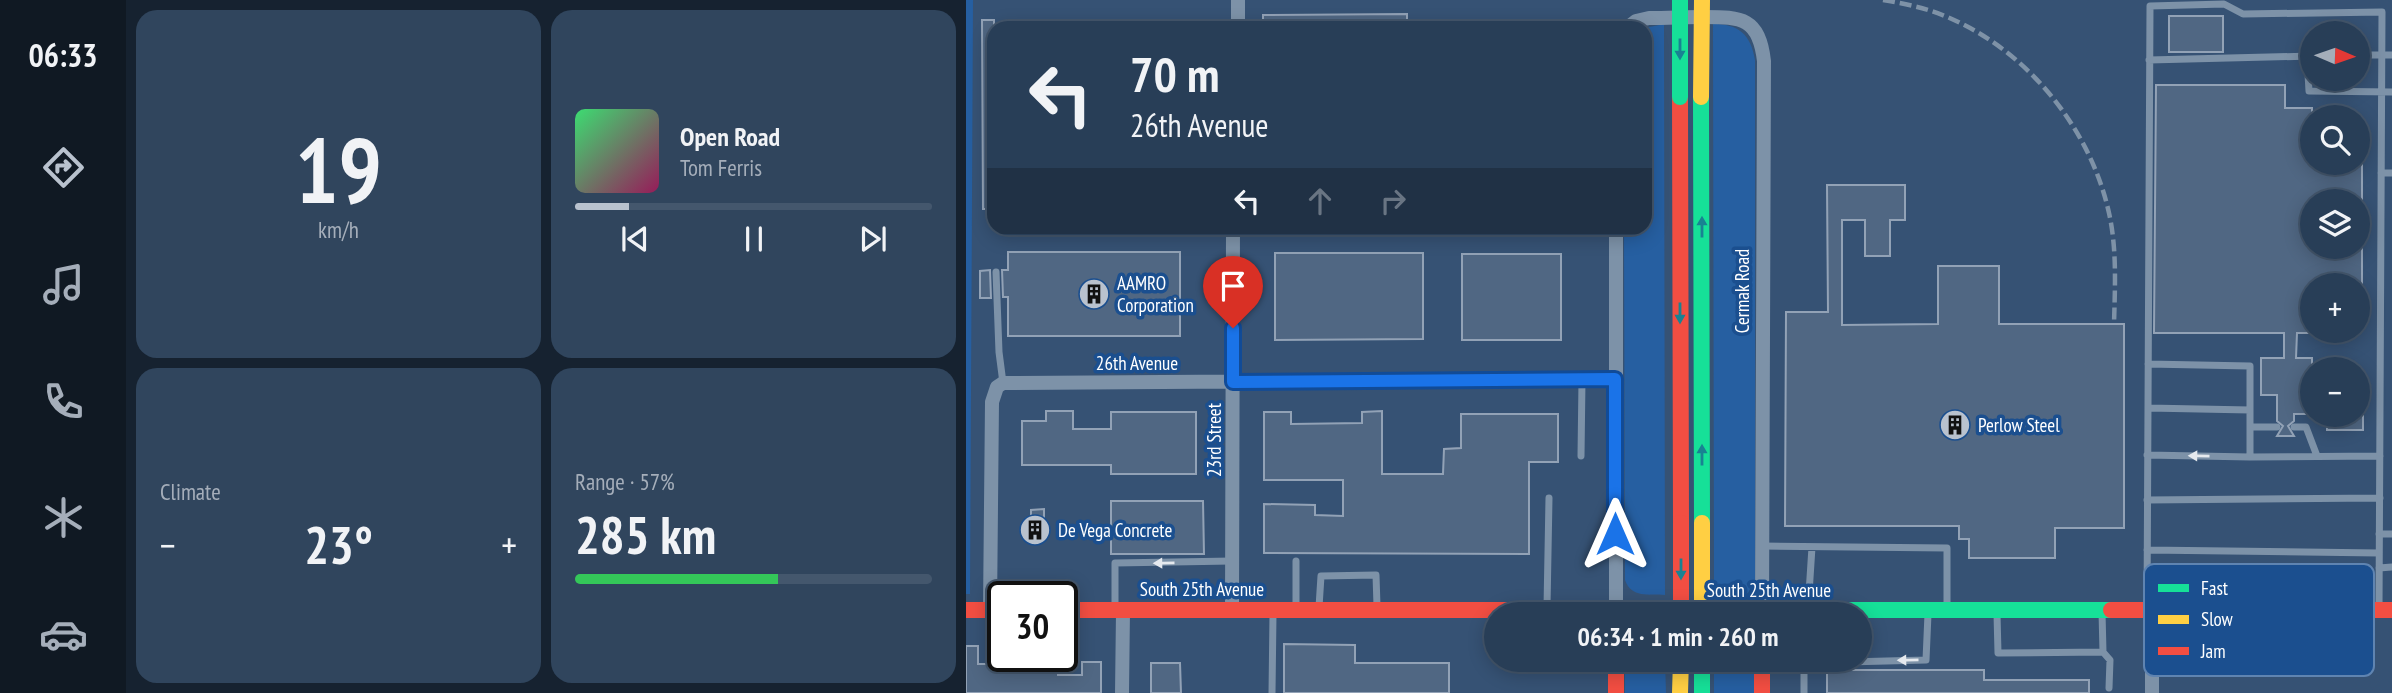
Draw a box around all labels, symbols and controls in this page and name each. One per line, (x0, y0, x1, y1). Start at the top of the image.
north arrow (2300, 21, 2370, 91)
map controls (2300, 21, 2370, 427)
text: 06:33 (28, 34, 98, 76)
one-way arrow (1674, 38, 1686, 60)
text: 70 m (1130, 42, 1219, 106)
icon: left (1015, 49, 1106, 140)
text: 26th Avenue (1130, 104, 1269, 146)
button: search (2300, 105, 2370, 175)
text: 19 (295, 110, 382, 228)
text: Open Road (680, 120, 780, 153)
icon: directions (39, 143, 88, 192)
text: Tom Ferris (680, 153, 762, 182)
icon: left (1228, 182, 1266, 220)
icon: ahead (1301, 182, 1339, 220)
icon: right (1374, 182, 1412, 220)
button: layers (2300, 189, 2370, 259)
text: km/h (318, 215, 359, 244)
one-way arrow (1696, 216, 1708, 238)
icon: previous (616, 220, 654, 258)
icon: pause (735, 220, 773, 258)
icon: next (854, 220, 892, 258)
street label: Cermak Road (1730, 249, 1754, 333)
pin (1203, 256, 1263, 328)
icon: music (39, 260, 88, 309)
icon: arrive (1214, 267, 1252, 305)
place label: AAMRO Corporation (1117, 271, 1194, 317)
button: + (2300, 273, 2370, 343)
building icon: AAMRO Corporation (1077, 277, 1111, 311)
one-way arrow (1674, 302, 1686, 324)
street label: 26th Avenue (1096, 351, 1178, 375)
button: − (2300, 357, 2370, 427)
icon: phone (39, 377, 88, 426)
street label: 23rd Street (1202, 402, 1226, 477)
building icon: Perlow Steel (1938, 408, 1972, 442)
place label: Perlow Steel (1978, 413, 2060, 437)
one-way arrow (1696, 444, 1708, 466)
one-way arrow (2187, 450, 2209, 462)
text: Range · 57% (575, 467, 675, 496)
text: Climate (160, 477, 221, 506)
icon: climate (39, 493, 88, 542)
position arrow (1578, 497, 1652, 571)
text: 285 km (575, 501, 716, 568)
text: 23° (304, 511, 373, 578)
building icon: De Vega Concrete (1018, 513, 1052, 547)
place label: De Vega Concrete (1058, 518, 1172, 542)
text: − (160, 520, 176, 569)
text: + (501, 520, 517, 569)
one-way arrow (1153, 557, 1175, 568)
one-way arrow (1675, 558, 1687, 580)
legend (2144, 564, 2374, 676)
text: Fast (2201, 576, 2229, 600)
street label: South 25th Avenue (1140, 577, 1264, 601)
street label: South 25th Avenue (1707, 578, 1831, 602)
speed limit sign: 30 (987, 581, 1078, 672)
text: Slow (2201, 607, 2234, 631)
icon: car (39, 610, 88, 659)
text: 06:34 · 1 min · 260 m (1578, 620, 1778, 653)
text: Jam (2200, 639, 2226, 663)
one-way arrow (1897, 655, 1919, 666)

